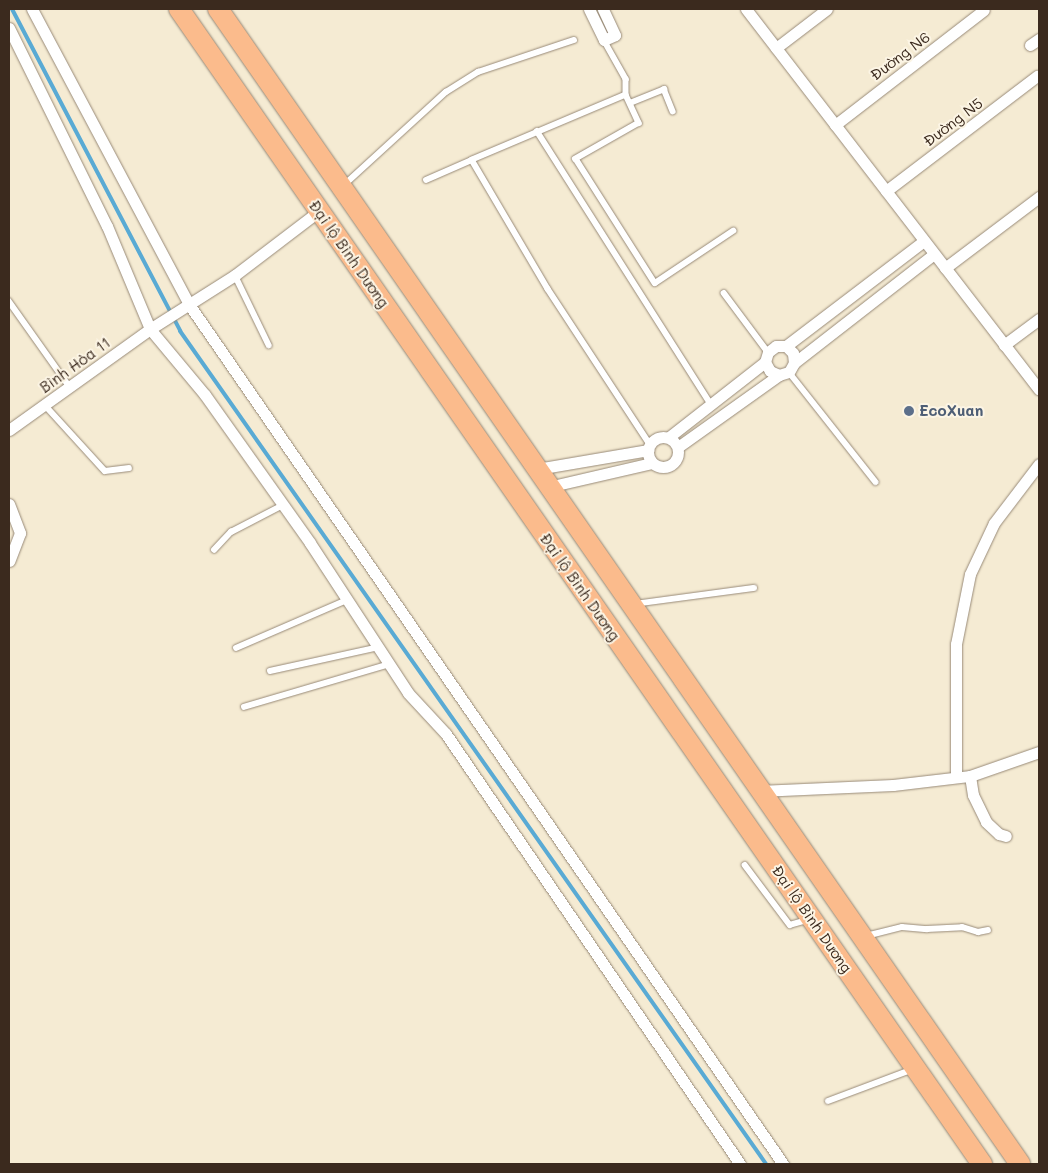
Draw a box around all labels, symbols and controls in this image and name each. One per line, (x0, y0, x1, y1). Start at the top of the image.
street label: Đường N6 (867, 28, 933, 84)
street label: Đường N5 (920, 94, 986, 150)
street label: Đại lộ Bình Dương (305, 197, 393, 311)
street label: Bình Hòa 11 (36, 333, 114, 397)
place label: EcoXuan (919, 402, 983, 420)
marker: EcoXuan (903, 405, 915, 417)
street label: Đại lộ Bình Dương (536, 530, 624, 644)
street label: Đại lộ Bình Dương (768, 862, 856, 976)

